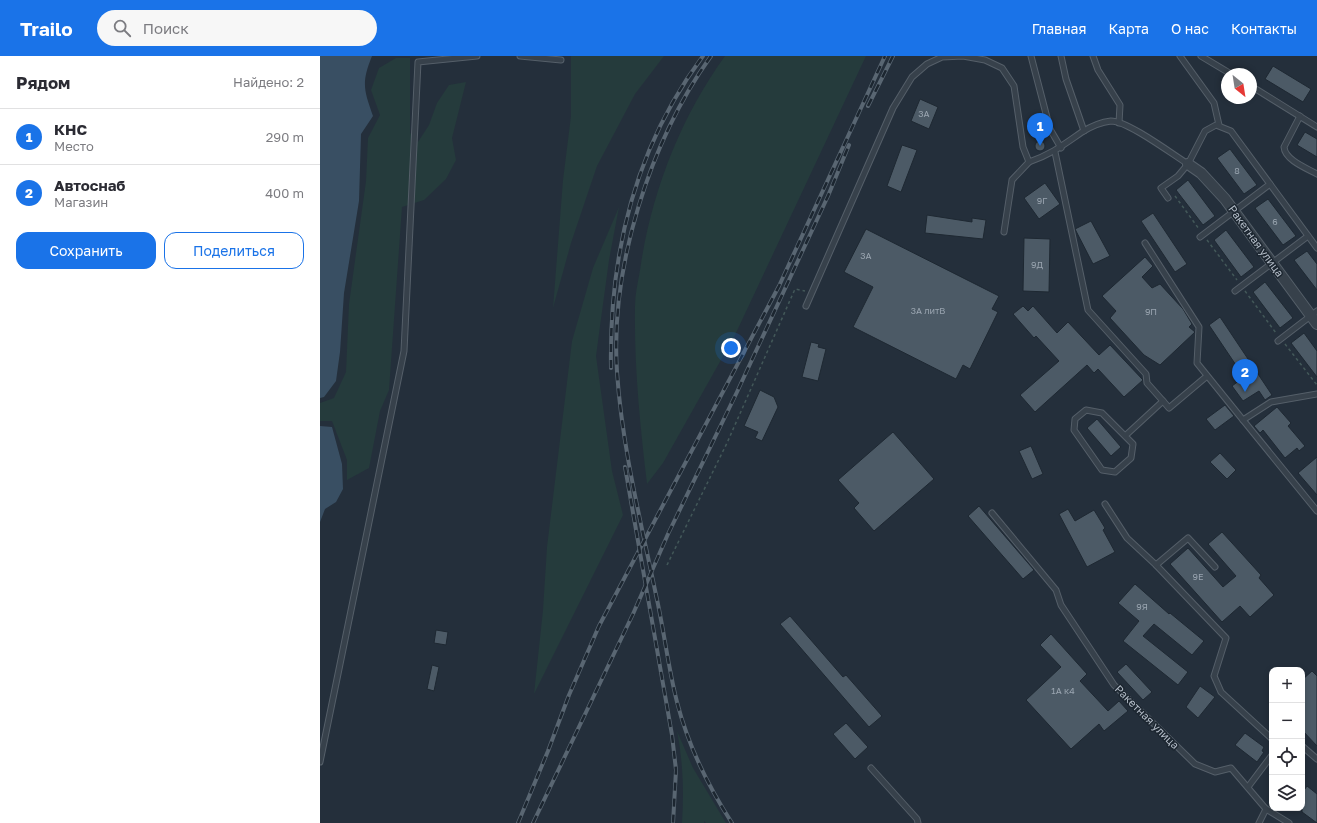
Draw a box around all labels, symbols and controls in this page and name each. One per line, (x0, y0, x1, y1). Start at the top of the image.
search box (97, 10, 377, 46)
text: Trailo (20, 17, 73, 40)
icon: search (111, 17, 133, 39)
text: Поиск (143, 19, 189, 37)
text: Главная (1032, 20, 1086, 37)
text: Карта (1108, 20, 1149, 37)
text: О нас (1171, 20, 1209, 37)
text: Контакты (1231, 20, 1297, 37)
north arrow (1221, 68, 1257, 104)
text: Рядом (16, 72, 70, 93)
text: Найдено: 2 (233, 74, 304, 90)
house number: 3А (918, 108, 930, 119)
pin: 1 (1027, 113, 1053, 146)
text: КНС (54, 120, 87, 138)
text: 1 (26, 129, 32, 145)
text: 290 m (266, 129, 304, 145)
text: Место (54, 138, 94, 154)
house number: 8 (1234, 165, 1240, 176)
text: Автоснаб (54, 176, 125, 194)
text: 2 (25, 185, 33, 201)
text: 400 m (265, 185, 304, 201)
text: Магазин (54, 194, 108, 210)
house number: 9Г (1037, 195, 1047, 206)
street label: Ракетная улица (1226, 202, 1287, 279)
house number: 6 (1272, 216, 1278, 227)
button: Сохранить (16, 232, 156, 269)
button: Поделиться (164, 232, 304, 269)
house number: 3А (860, 250, 872, 261)
house number: 9Д (1031, 259, 1043, 270)
house number: 3А литВ (911, 305, 945, 316)
house number: 9П (1145, 306, 1157, 317)
your location (721, 338, 741, 358)
pin: 2 (1232, 359, 1258, 392)
house number: 9Е (1193, 571, 1203, 582)
house number: 9Я (1136, 601, 1148, 612)
map controls (1269, 667, 1305, 811)
button: + (1269, 667, 1305, 703)
street label: Ракетная улица (1113, 682, 1182, 751)
house number: 1А к4 (1051, 685, 1075, 696)
button: − (1269, 703, 1305, 739)
button: locate (1269, 739, 1305, 775)
button: layers (1269, 775, 1305, 811)

